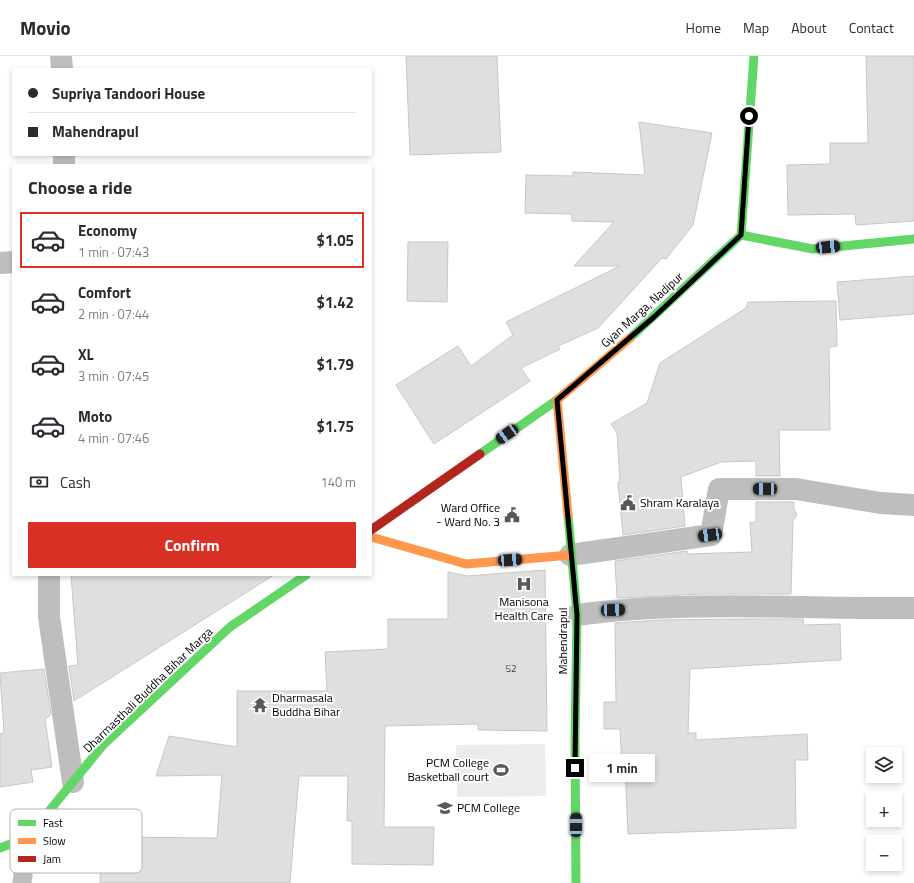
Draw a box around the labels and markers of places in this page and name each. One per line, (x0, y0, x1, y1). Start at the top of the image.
place label: Shram Karalaya (640, 493, 719, 512)
public building icon: Shram Karalaya (619, 494, 637, 512)
place label: Ward Office - Ward No. 3 (436, 498, 500, 531)
public building icon: Ward Office - Ward No. 3 (503, 506, 521, 524)
hospital icon: Manisona Health Care (515, 575, 533, 593)
place label: Manisona Health Care (495, 592, 553, 625)
place label: Dharmasala Buddha Bihar (272, 688, 340, 721)
temple icon: Dharmasala Buddha Bihar (251, 696, 269, 714)
place label: PCM College Basketball court (407, 753, 490, 786)
sports icon: PCM College Basketball court (492, 761, 510, 779)
place label: PCM College (457, 798, 520, 817)
school or university icon: PCM College (436, 799, 454, 817)

